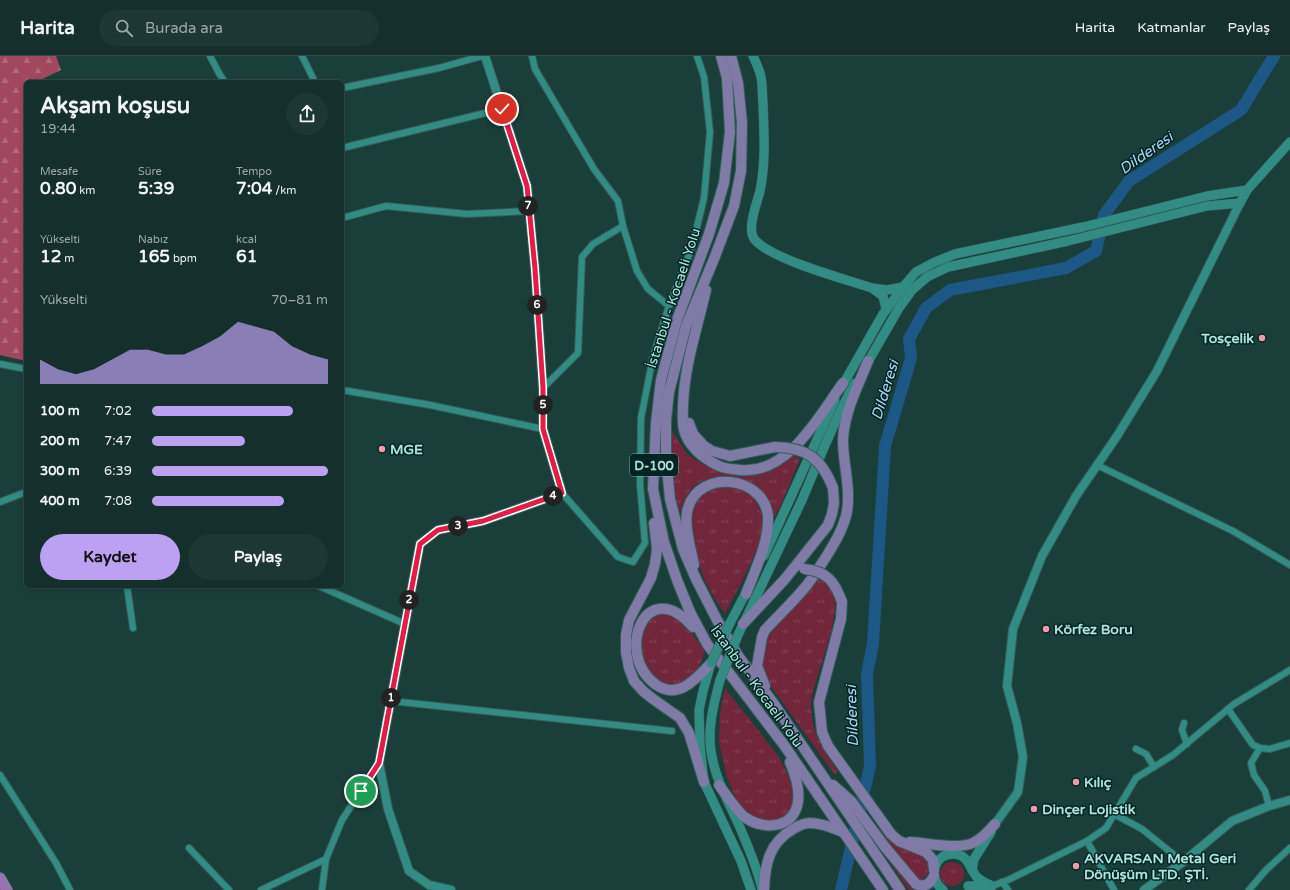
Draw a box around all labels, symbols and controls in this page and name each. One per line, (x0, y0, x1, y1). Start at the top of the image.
search box (99, 10, 379, 46)
text: Harita (20, 17, 75, 39)
icon: search (113, 17, 135, 39)
text: Burada ara (145, 19, 223, 37)
text: Harita (1075, 19, 1115, 36)
text: Katmanlar (1137, 19, 1206, 36)
text: Paylaş (1228, 19, 1270, 36)
pin (485, 92, 519, 126)
text: Akşam koşusu (40, 93, 190, 119)
button: share (286, 93, 328, 135)
icon: check (491, 98, 513, 120)
text: 19:44 (40, 121, 76, 137)
water label: Dilderesi (1116, 127, 1178, 178)
text: Mesafe (40, 165, 78, 178)
text: Süre (138, 165, 162, 178)
text: Tempo (236, 165, 272, 178)
text: 0.80 (40, 178, 76, 199)
text: 5:39 (138, 178, 174, 199)
text: 7:04 (236, 178, 272, 199)
text: km (76, 184, 95, 197)
text: /km (272, 184, 296, 197)
pin: 7 (518, 196, 538, 216)
text: 7 (525, 199, 531, 212)
street label: İstanbul - Kocaeli Yolu (643, 226, 704, 370)
text: Yükselti (40, 233, 80, 246)
text: Nabız (138, 233, 168, 246)
text: kcal (236, 233, 257, 246)
text: 12 (40, 246, 61, 267)
text: 165 (138, 246, 170, 267)
text: 61 (236, 246, 257, 267)
text: m (61, 252, 74, 265)
text: bpm (170, 252, 197, 265)
text: Yükselti (40, 292, 87, 308)
text: 70–81 m (271, 292, 328, 308)
pin: 6 (527, 295, 547, 315)
text: 6 (534, 298, 540, 311)
place label: Tosçelik (1200, 330, 1254, 347)
marker: Tosçelik (1257, 333, 1267, 343)
water label: Dilderesi (867, 356, 903, 422)
pin: 5 (533, 395, 553, 415)
text: 5 (540, 398, 546, 411)
text: 100 m (40, 403, 80, 419)
text: 7:02 (104, 403, 132, 419)
text: 200 m (40, 433, 80, 449)
text: 7:47 (104, 433, 132, 449)
place label: MGE (390, 441, 423, 458)
marker: MGE (377, 444, 387, 454)
road number: D-100 (630, 454, 678, 476)
text: 300 m (40, 463, 80, 479)
text: 6:39 (104, 463, 132, 479)
pin: 4 (543, 486, 563, 506)
text: 4 (550, 489, 556, 502)
text: 400 m (40, 493, 80, 509)
text: 7:08 (104, 493, 132, 509)
pin: 3 (448, 516, 468, 536)
text: 3 (455, 519, 461, 532)
button: Kaydet (40, 534, 180, 580)
button: Paylaş (188, 534, 328, 580)
pin: 2 (399, 590, 419, 610)
text: 2 (406, 593, 412, 606)
place label: Körfez Boru (1054, 621, 1133, 638)
street label: İstanbul - Kocaeli Yolu (707, 622, 806, 750)
marker: Körfez Boru (1041, 624, 1051, 634)
water label: Dilderesi (842, 683, 862, 747)
pin: 1 (381, 688, 401, 708)
text: 1 (388, 691, 394, 704)
pin (344, 774, 378, 808)
place label: Kılıç (1084, 774, 1112, 791)
marker: Kılıç (1071, 777, 1081, 787)
icon: arrive (350, 780, 372, 802)
place label: Dinçer Lojistik (1042, 801, 1136, 818)
marker: Dinçer Lojistik (1029, 804, 1039, 814)
place label: AKVARSAN Metal Geri Dönüşüm LTD. ŞTİ. (1084, 850, 1236, 883)
marker: AKVARSAN Metal Geri Dönüşüm LTD. ŞTİ. (1071, 861, 1081, 871)

